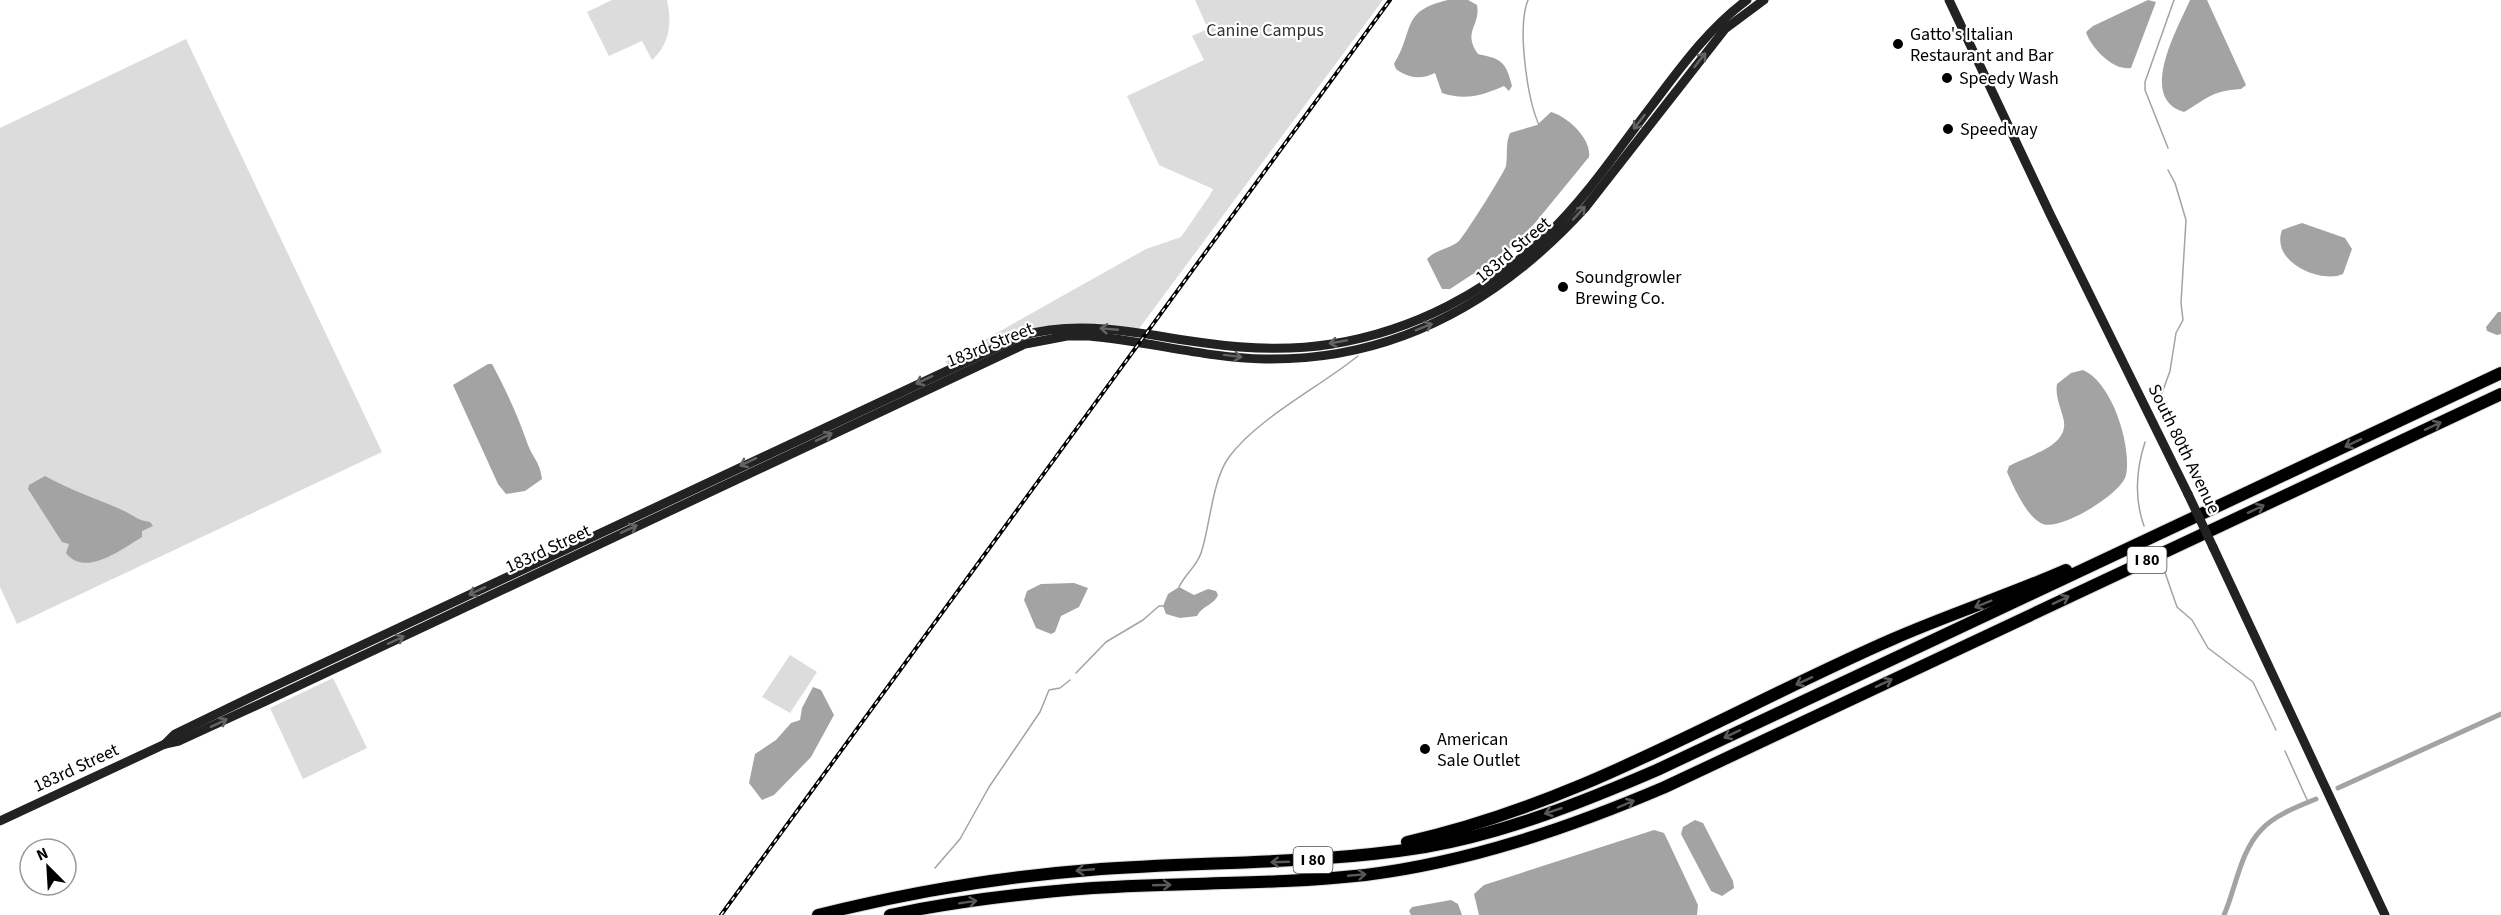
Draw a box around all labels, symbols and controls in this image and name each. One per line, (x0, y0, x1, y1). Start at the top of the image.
park label: Canine Campus (1206, 18, 1324, 43)
place label: Gatto's Italian Restaurant and Bar (1910, 22, 2054, 68)
marker: Gatto's Italian Restaurant and Bar (1891, 37, 1905, 51)
one-way arrow (1693, 52, 1706, 68)
place label: Speedy Wash (1959, 66, 2059, 91)
marker: Speedy Wash (1940, 71, 1954, 85)
one-way arrow (1632, 114, 1645, 130)
place label: Speedway (1960, 117, 2038, 142)
marker: Speedway (1941, 122, 1955, 136)
one-way arrow (1572, 206, 1586, 221)
street label: 183rd Street (1470, 211, 1556, 289)
place label: Soundgrowler Brewing Co. (1575, 265, 1682, 311)
marker: Soundgrowler Brewing Co. (1556, 280, 1570, 294)
street label: 183rd Street (943, 316, 1037, 374)
one-way arrow (1414, 321, 1432, 332)
one-way arrow (1099, 323, 1119, 334)
one-way arrow (1329, 337, 1349, 348)
one-way arrow (1223, 351, 1242, 362)
one-way arrow (916, 374, 934, 386)
street label: South 80th Avenue (2142, 380, 2226, 518)
one-way arrow (2423, 419, 2441, 431)
one-way arrow (815, 431, 833, 443)
one-way arrow (2345, 438, 2363, 450)
one-way arrow (739, 457, 757, 469)
one-way arrow (2247, 502, 2265, 514)
street label: 183rd Street (501, 518, 595, 580)
one-way arrow (620, 523, 638, 535)
road number: I 80 (2128, 547, 2166, 573)
one-way arrow (468, 585, 486, 597)
one-way arrow (2051, 594, 2069, 606)
one-way arrow (1974, 599, 1993, 610)
one-way arrow (386, 633, 404, 645)
one-way arrow (1795, 676, 1813, 688)
one-way arrow (1875, 677, 1893, 689)
one-way arrow (210, 716, 228, 728)
place label: American Sale Outlet (1437, 727, 1520, 773)
one-way arrow (1724, 729, 1742, 741)
street label: 183rd Street (29, 737, 123, 799)
marker: American Sale Outlet (1418, 742, 1432, 756)
one-way arrow (1616, 797, 1634, 809)
one-way arrow (1544, 806, 1563, 817)
north arrow (18, 837, 78, 897)
text: N (33, 842, 52, 866)
road number: I 80 (1294, 847, 1332, 873)
one-way arrow (1270, 857, 1290, 868)
one-way arrow (1076, 865, 1096, 876)
one-way arrow (1347, 869, 1367, 880)
one-way arrow (1152, 880, 1172, 891)
one-way arrow (958, 896, 978, 907)

